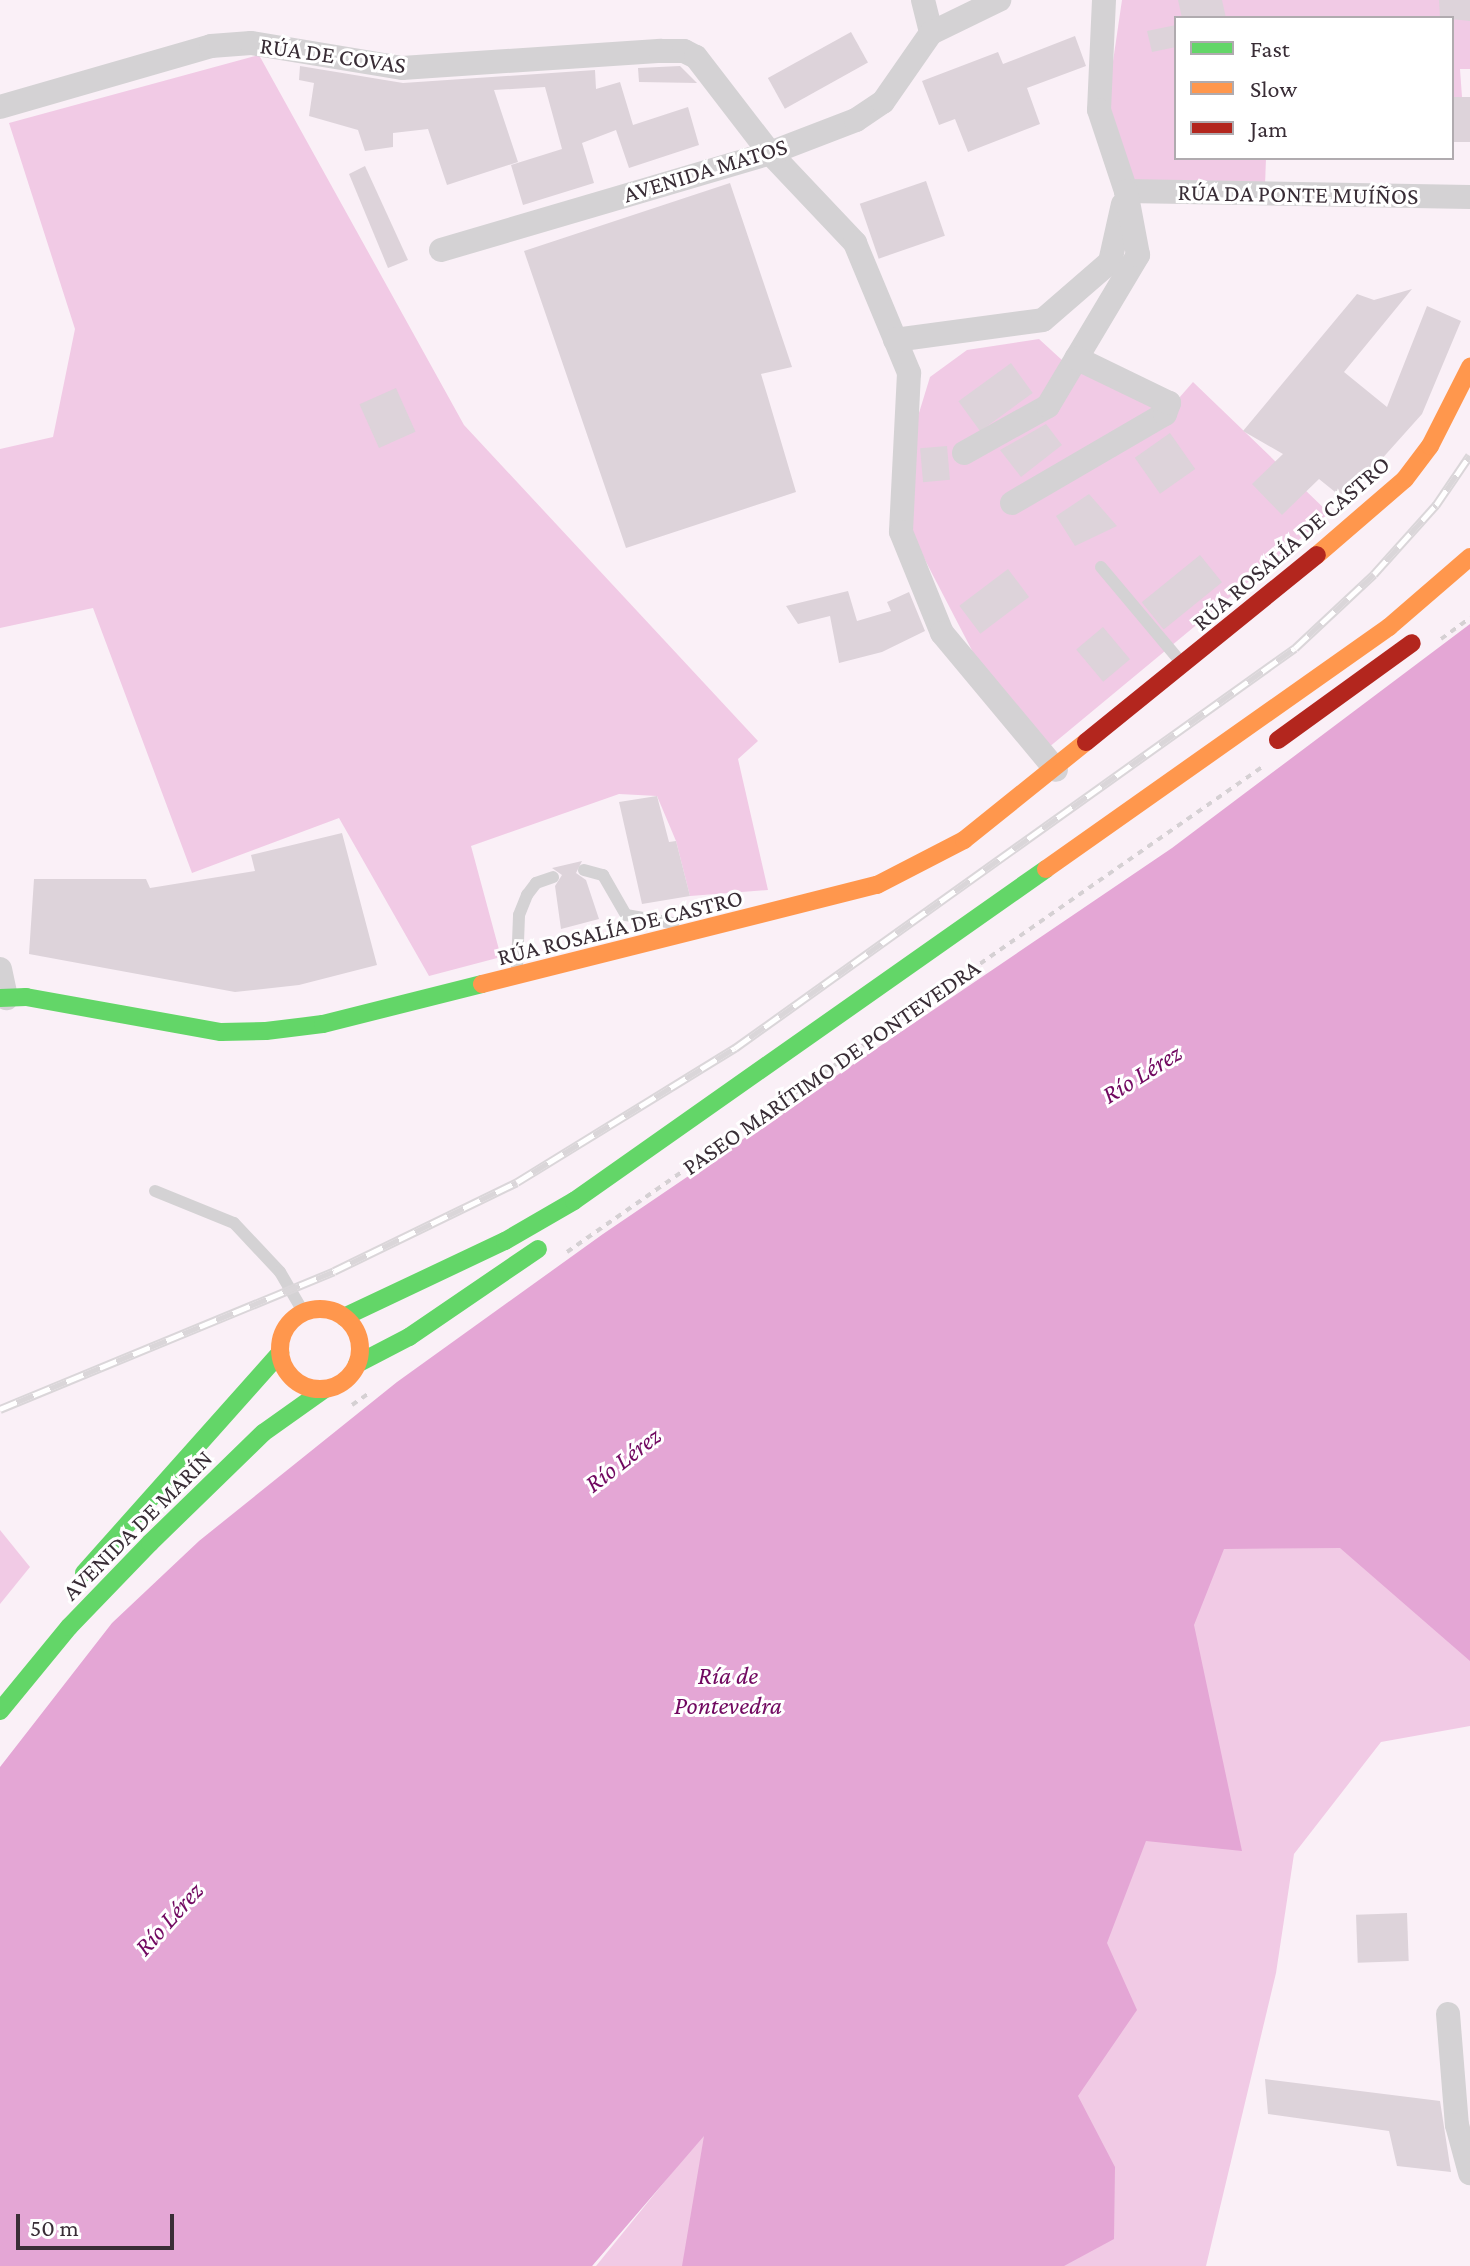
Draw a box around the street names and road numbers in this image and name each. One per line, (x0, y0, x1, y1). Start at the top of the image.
street label: RÚA DE COVAS (258, 31, 408, 79)
street label: AVENIDA MATOS (620, 131, 790, 209)
street label: RÚA DA PONTE MUÍÑOS (1177, 178, 1419, 210)
street label: RÚA ROSALÍA DE CASTRO (1186, 449, 1396, 637)
street label: RÚA ROSALÍA DE CASTRO (494, 883, 746, 971)
street label: PASEO MARÍTIMO DE PONTEVEDRA (677, 953, 985, 1181)
street label: AVENIDA DE MARÍN (56, 1444, 218, 1606)

